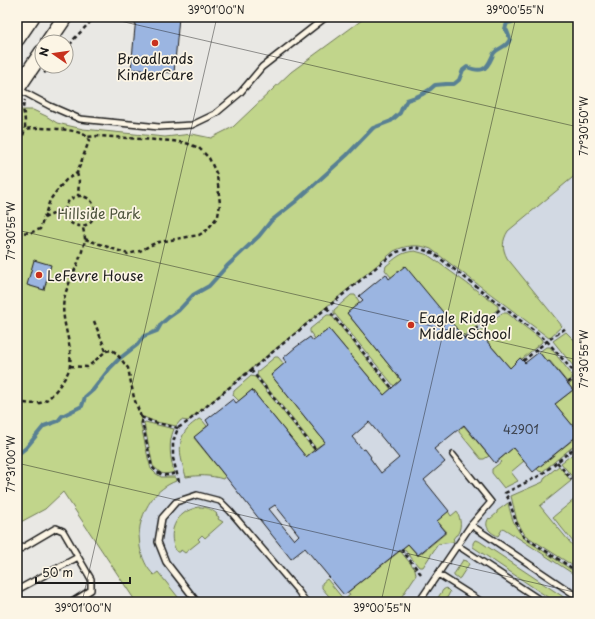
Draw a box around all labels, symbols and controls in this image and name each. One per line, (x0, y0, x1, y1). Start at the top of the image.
text: 39°01'00"N (187, 2, 245, 17)
text: 39°00'55"N (486, 2, 544, 17)
north arrow (34, 34, 74, 74)
marker: Broadlands KinderCare (150, 38, 160, 48)
text: N (35, 45, 53, 58)
place label: Broadlands KinderCare (117, 48, 193, 85)
text: 77°30'50"W (576, 96, 591, 156)
text: 77°30'55"W (3, 201, 18, 260)
park label: Hillside Park (57, 203, 141, 224)
place label: LeFevre House (47, 265, 143, 286)
marker: LeFevre House (34, 270, 44, 280)
place label: Eagle Ridge Middle School (419, 307, 511, 344)
marker: Eagle Ridge Middle School (406, 320, 416, 330)
text: 77°30'55"W (576, 329, 591, 388)
house number: 42901 (503, 420, 539, 438)
text: 77°31'00"W (3, 435, 18, 493)
scale bar (36, 559, 130, 585)
text: 50 m (42, 563, 73, 581)
text: 39°01'00"N (54, 600, 112, 615)
text: 39°00'55"N (353, 600, 411, 615)

